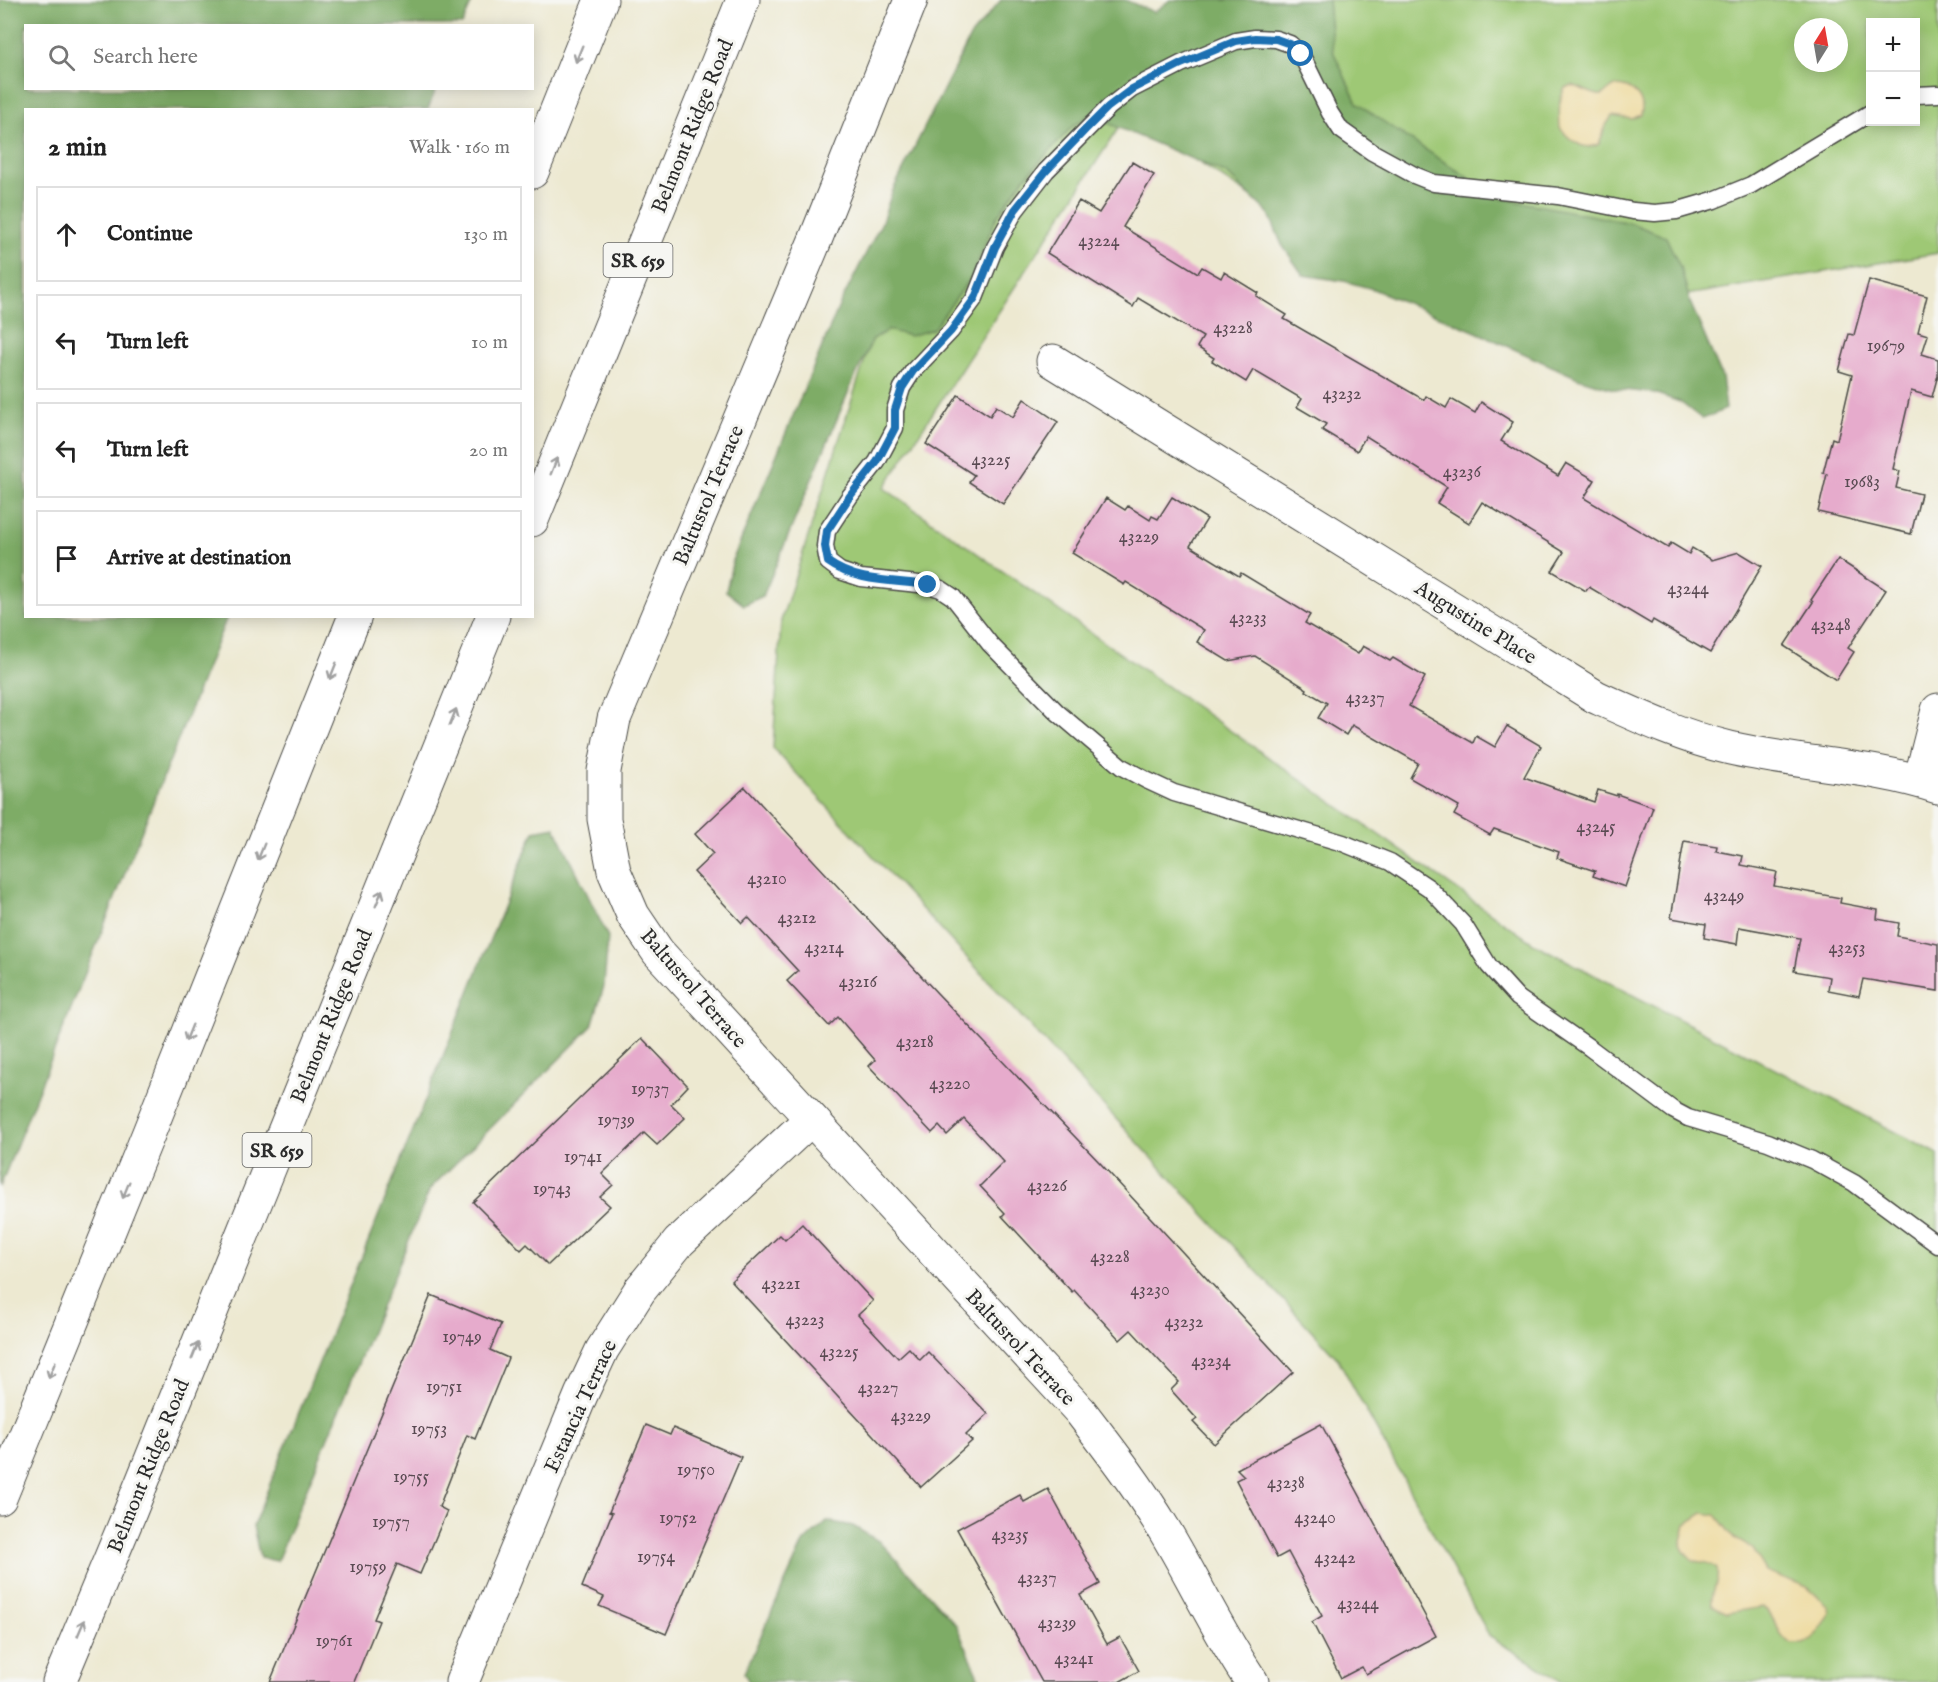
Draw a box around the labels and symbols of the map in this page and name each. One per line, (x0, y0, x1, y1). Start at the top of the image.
north arrow (1794, 18, 1848, 72)
street label: Belmont Ridge Road (646, 35, 741, 218)
route start (1287, 40, 1313, 66)
one-way arrow (573, 45, 584, 63)
house number: 43224 (1078, 230, 1120, 253)
road number: SR 659 (604, 243, 672, 277)
house number: 43228 (1213, 317, 1253, 340)
house number: 19679 (1867, 335, 1905, 358)
house number: 43232 (1322, 383, 1362, 406)
street label: Baltusrol Terrace (668, 421, 751, 570)
house number: 43225 (972, 449, 1011, 472)
one-way arrow (550, 457, 561, 475)
house number: 43236 (1443, 461, 1482, 484)
house number: 19683 (1844, 471, 1880, 494)
house number: 43229 (1119, 526, 1159, 549)
route end (914, 571, 940, 597)
street label: Augustine Place (1408, 575, 1541, 672)
house number: 43244 (1667, 578, 1709, 601)
house number: 43233 (1229, 607, 1267, 630)
house number: 43248 (1811, 614, 1851, 637)
one-way arrow (327, 661, 338, 680)
house number: 43237 (1345, 687, 1385, 710)
one-way arrow (448, 708, 459, 727)
house number: 43245 (1576, 816, 1616, 839)
one-way arrow (255, 842, 266, 861)
house number: 43210 (747, 868, 787, 891)
house number: 43249 (1704, 885, 1744, 908)
one-way arrow (374, 889, 385, 907)
house number: 43212 (777, 907, 817, 930)
street label: Baltusrol Terrace (634, 924, 752, 1055)
street label: Belmont Ridge Road (285, 925, 380, 1108)
house number: 43214 (804, 937, 844, 960)
house number: 43253 (1828, 937, 1866, 960)
house number: 43216 (839, 971, 878, 994)
one-way arrow (183, 1023, 194, 1042)
house number: 43218 (896, 1031, 934, 1054)
house number: 43220 (929, 1073, 971, 1096)
house number: 19737 (631, 1078, 669, 1101)
house number: 19739 (597, 1109, 635, 1132)
road number: SR 659 (242, 1133, 312, 1167)
house number: 19741 (564, 1146, 602, 1169)
house number: 43226 (1027, 1175, 1067, 1198)
house number: 19743 (533, 1178, 571, 1201)
one-way arrow (120, 1180, 131, 1198)
house number: 43228 (1090, 1246, 1130, 1269)
house number: 43221 (761, 1273, 801, 1296)
house number: 43230 (1130, 1279, 1170, 1302)
street label: Baltusrol Terrace (959, 1284, 1081, 1412)
house number: 43223 (785, 1309, 825, 1332)
house number: 43232 (1164, 1311, 1204, 1334)
house number: 19749 (442, 1326, 482, 1349)
street label: Estancia Terrace (539, 1335, 624, 1478)
house number: 43225 (820, 1341, 859, 1364)
one-way arrow (190, 1342, 201, 1360)
house number: 43234 (1191, 1350, 1231, 1373)
one-way arrow (46, 1360, 57, 1379)
street label: Belmont Ridge Road (102, 1375, 197, 1558)
house number: 19751 (426, 1376, 462, 1399)
house number: 43227 (858, 1377, 898, 1400)
house number: 43229 (891, 1405, 931, 1428)
house number: 19753 (411, 1418, 447, 1441)
house number: 19750 (677, 1459, 715, 1482)
house number: 19755 (393, 1466, 429, 1489)
house number: 43238 (1267, 1472, 1305, 1495)
house number: 19752 (659, 1507, 697, 1530)
house number: 43240 (1294, 1507, 1336, 1530)
house number: 19757 (372, 1511, 410, 1534)
house number: 43235 (991, 1524, 1029, 1547)
house number: 19754 (637, 1546, 675, 1569)
house number: 43242 (1314, 1547, 1356, 1570)
house number: 19759 (349, 1556, 387, 1579)
house number: 43237 (1017, 1567, 1057, 1590)
house number: 43244 (1337, 1593, 1379, 1616)
house number: 43239 (1038, 1612, 1076, 1635)
one-way arrow (76, 1619, 87, 1638)
house number: 19761 (315, 1630, 353, 1653)
house number: 43241 (1054, 1648, 1094, 1671)

